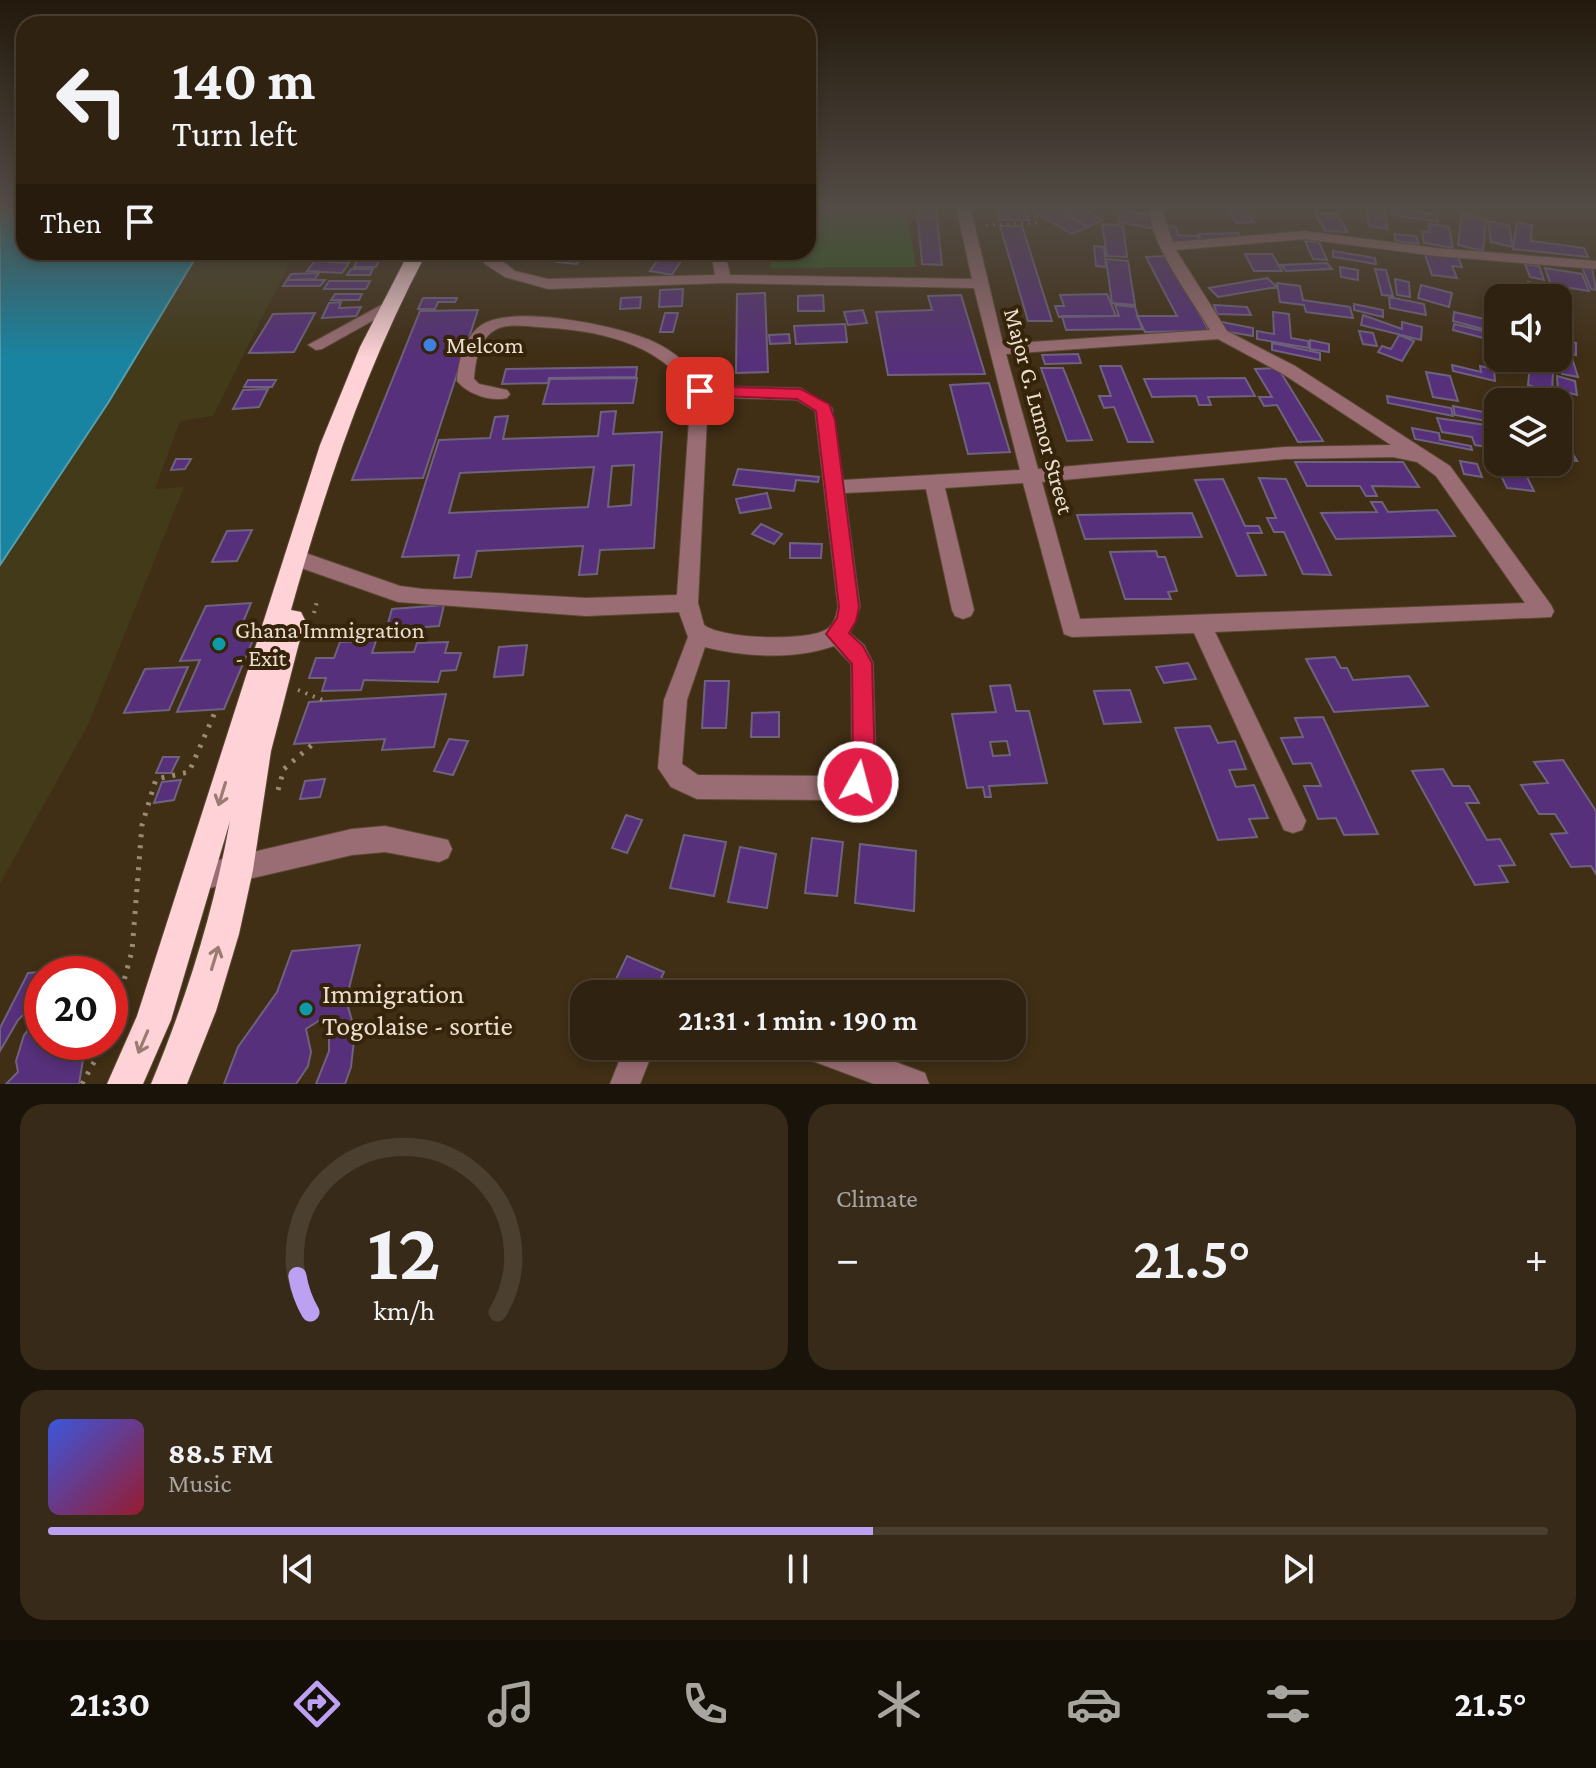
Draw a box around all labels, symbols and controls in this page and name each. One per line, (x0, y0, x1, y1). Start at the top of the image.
icon: left (40, 48, 144, 152)
text: 140 m (172, 49, 315, 111)
text: Turn left (172, 114, 297, 154)
icon: arrive (118, 200, 162, 244)
text: Then (40, 206, 102, 239)
map controls (1484, 284, 1572, 476)
button: sound (1484, 284, 1572, 372)
street label: Major G. Lumor Street (999, 305, 1080, 518)
place label: Melcom (446, 331, 524, 358)
marker: Melcom (421, 336, 439, 354)
pin (666, 357, 734, 425)
icon: arrive (678, 369, 722, 413)
button: layers (1484, 388, 1572, 476)
place label: Ghana Immigration - Exit (235, 616, 425, 671)
marker: Ghana Immigration - Exit (210, 635, 228, 653)
position arrow (816, 740, 900, 824)
one-way arrow (214, 781, 229, 807)
one-way arrow (208, 946, 223, 972)
speed limit sign: 20 (24, 956, 128, 1060)
place label: Immigration Togolaise - sortie (322, 978, 513, 1041)
marker: Immigration Togolaise - sortie (297, 1000, 315, 1018)
text: 21:31 · 1 min · 190 m (678, 1003, 918, 1036)
one-way arrow (135, 1029, 150, 1054)
text: Climate (836, 1184, 918, 1213)
text: 12 (367, 1204, 441, 1297)
text: 21.5° (1133, 1224, 1251, 1291)
text: − (836, 1234, 859, 1282)
text: + (1525, 1234, 1548, 1282)
text: km/h (373, 1294, 435, 1326)
text: 88.5 FM (168, 1436, 273, 1469)
text: Music (168, 1469, 231, 1498)
icon: previous (276, 1547, 320, 1591)
icon: pause (776, 1547, 820, 1591)
icon: next (1276, 1547, 1320, 1591)
icon: directions (289, 1676, 345, 1732)
icon: music (483, 1676, 539, 1732)
icon: phone (677, 1676, 733, 1732)
icon: climate (871, 1676, 927, 1732)
icon: car (1066, 1676, 1122, 1732)
icon: filters (1260, 1676, 1316, 1732)
text: 21:30 (69, 1684, 150, 1724)
text: 21.5° (1454, 1684, 1527, 1724)

